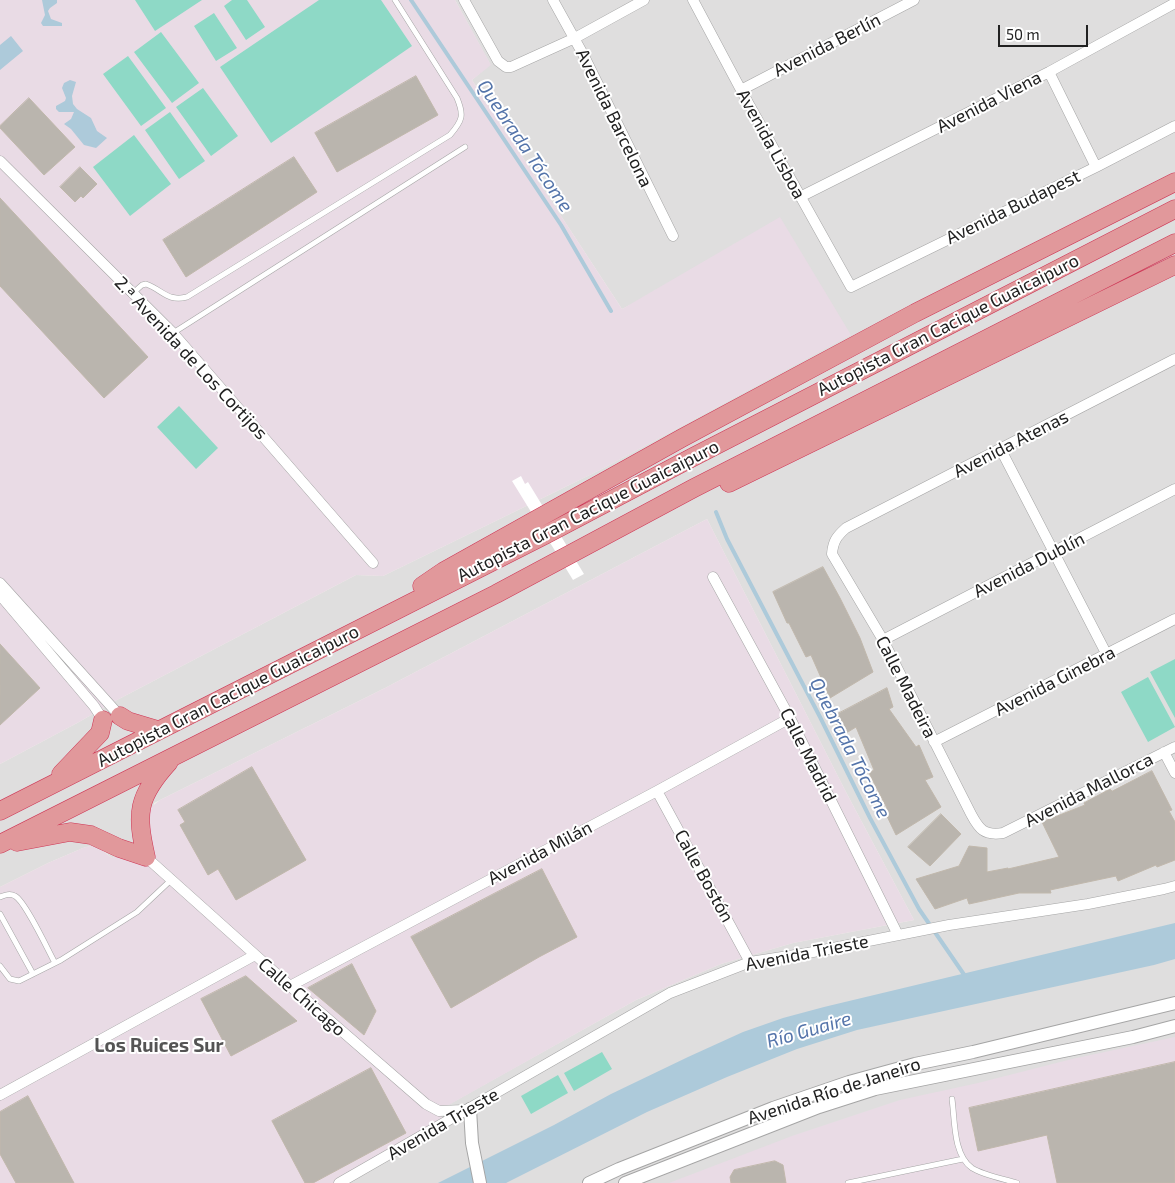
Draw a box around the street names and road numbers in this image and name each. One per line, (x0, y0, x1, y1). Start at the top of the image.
street label: Avenida Berlín (770, 9, 884, 81)
street label: Avenida Barcelona (571, 45, 657, 191)
street label: Avenida Viena (933, 66, 1045, 138)
street label: Avenida Lisboa (732, 85, 810, 203)
street label: Avenida Budapest (942, 165, 1084, 249)
street label: Autopista Gran Cacique Guaicaipuro (814, 249, 1082, 401)
street label: 2.ª Avenida de Los Cortijos (110, 272, 272, 444)
street label: Avenida Atenas (950, 406, 1072, 482)
street label: Autopista Gran Cacique Guaicaipuro (454, 435, 722, 587)
street label: Avenida Dublín (970, 528, 1088, 602)
street label: Autopista Gran Cacique Guaicaipuro (94, 620, 362, 772)
street label: Calle Madeira (871, 632, 941, 742)
street label: Avenida Ginebra (991, 641, 1119, 721)
street label: Calle Madrid (775, 704, 841, 806)
street label: Avenida Mallorca (1021, 748, 1157, 832)
street label: Avenida Milán (484, 816, 596, 890)
street label: Calle Bostón (670, 826, 738, 926)
street label: Avenida Trieste (744, 930, 870, 976)
street label: Calle Chicago (254, 953, 350, 1041)
street label: Avenida Río de Janeiro (745, 1053, 923, 1129)
street label: Avenida Trieste (384, 1083, 502, 1165)

